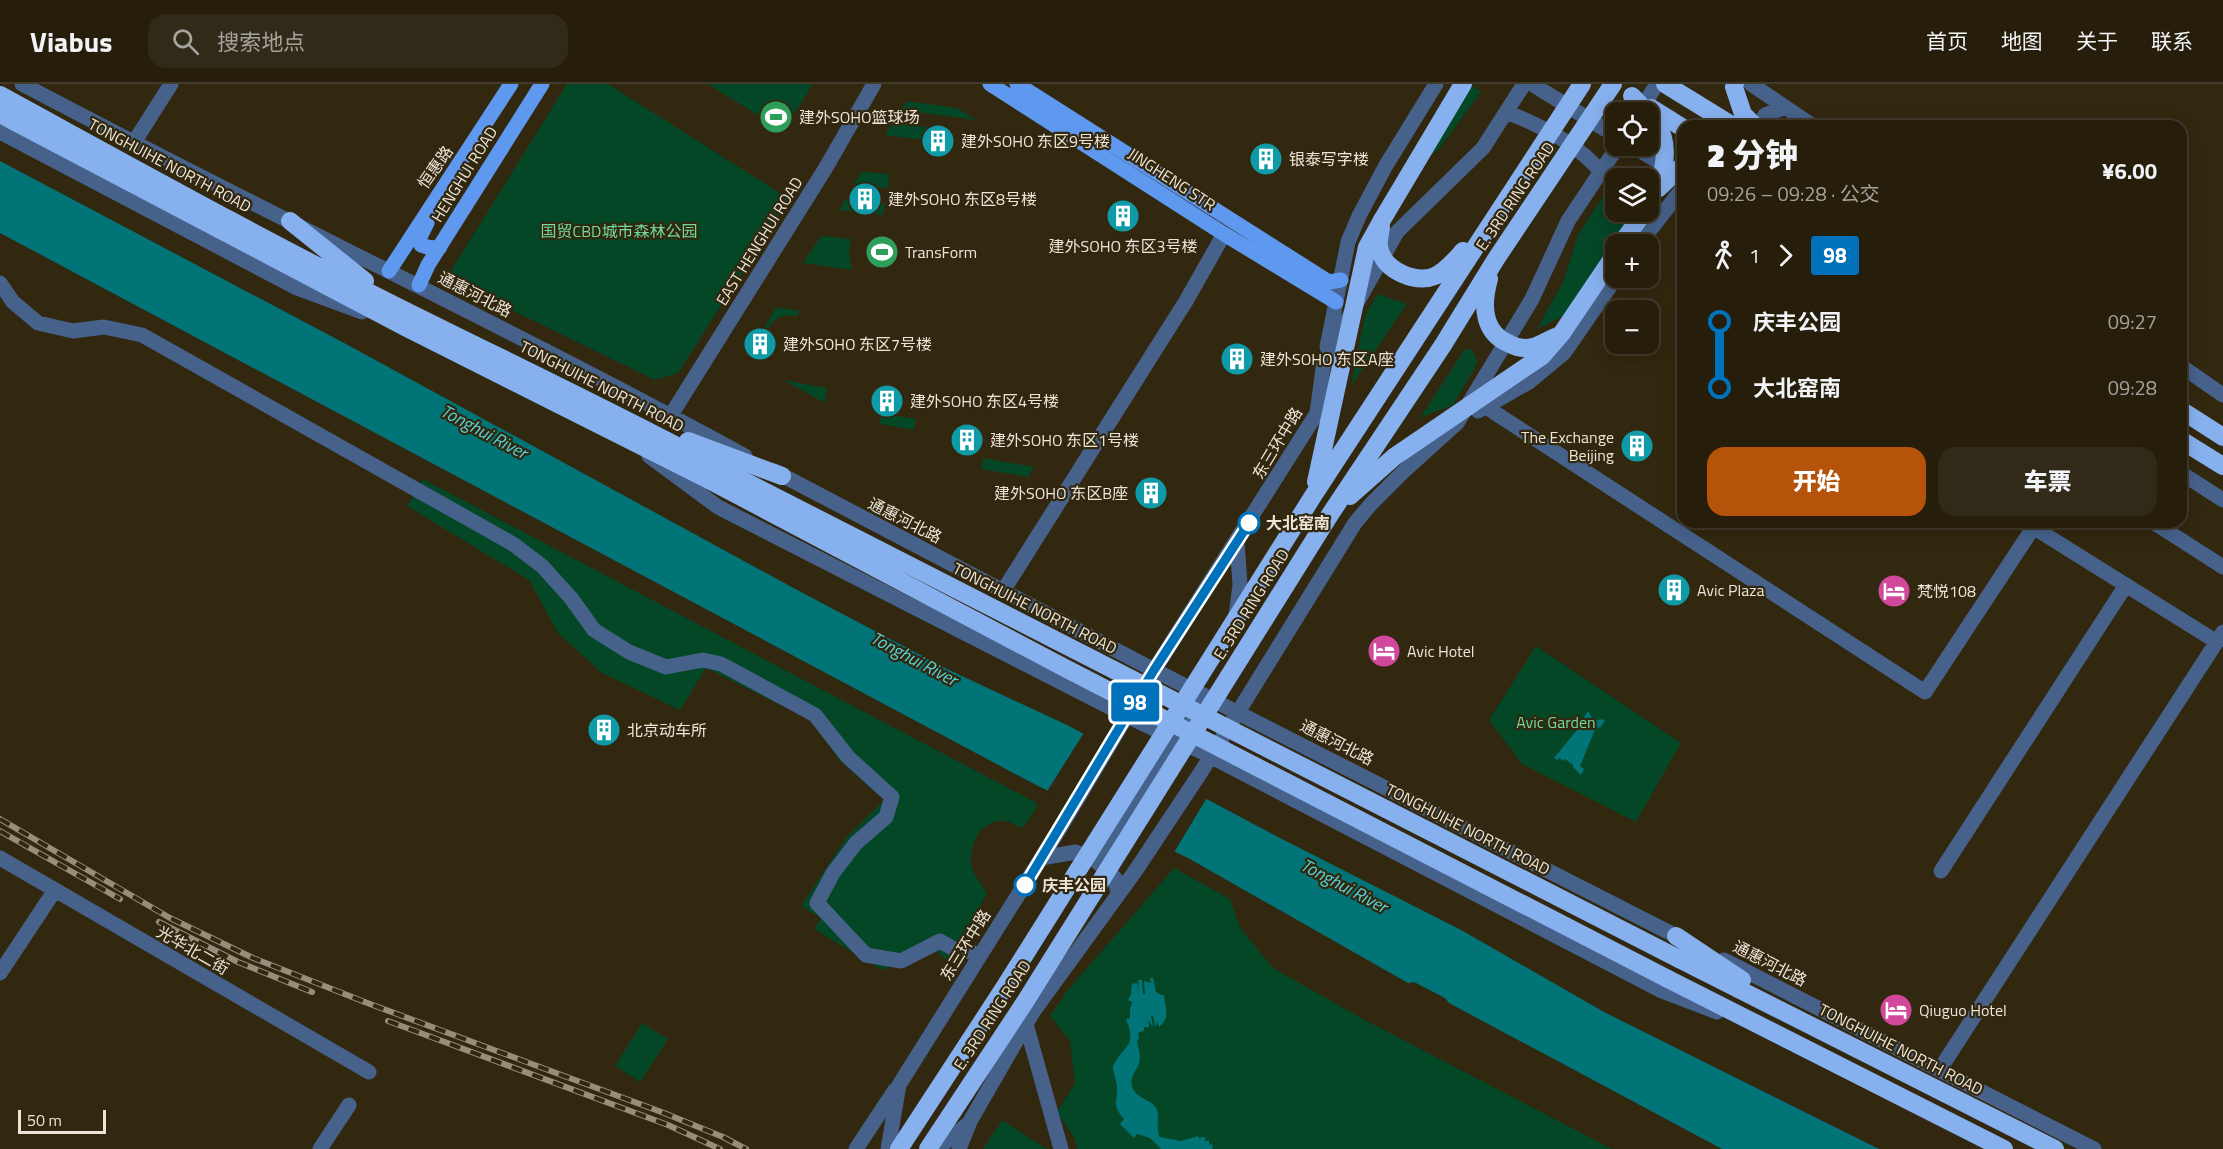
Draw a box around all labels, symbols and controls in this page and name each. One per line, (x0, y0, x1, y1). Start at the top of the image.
search box (148, 14, 568, 68)
text: Viabus (30, 20, 112, 63)
icon: search (169, 25, 202, 58)
text: 搜索地点 (217, 25, 305, 59)
text: 首页 (1926, 25, 1968, 57)
text: 地图 (2001, 25, 2043, 57)
text: 关于 (2076, 25, 2118, 57)
text: 联系 (2151, 25, 2193, 57)
sports icon: 建外SOHO篮球场 (758, 99, 794, 135)
map controls (1605, 102, 1659, 354)
button: locate (1605, 102, 1659, 156)
place label: 建外SOHO篮球场 (799, 105, 920, 129)
street label: TONGHUIHE NORTH ROAD (84, 112, 256, 218)
street label: HENGHUI ROAD (425, 121, 503, 227)
building icon: 建外SOHO 东区9号楼 (920, 123, 956, 159)
place label: 建外SOHO 东区9号楼 (961, 129, 1110, 153)
text: 2 分钟 (1707, 130, 1798, 180)
street label: E. 3RD RING ROAD (1470, 137, 1560, 255)
street label: 恒惠路 (411, 140, 459, 194)
building icon: 银泰写字楼 (1248, 141, 1284, 177)
street label: JINGHENG STR (1124, 142, 1221, 216)
place label: 银泰写字楼 (1289, 147, 1369, 171)
text: ¥6.00 (2102, 154, 2157, 188)
button: layers (1605, 168, 1659, 222)
street label: EAST HENGHUI ROAD (710, 172, 808, 310)
text: 09:26 – 09:28 · 公交 (1707, 178, 1880, 209)
building icon: 建外SOHO 东区8号楼 (847, 181, 883, 217)
place label: 建外SOHO 东区8号楼 (888, 187, 1037, 211)
building icon: 建外SOHO 东区3号楼 (1105, 198, 1141, 234)
park label: 国贸CBD城市森林公园 (541, 219, 697, 243)
sports icon: TransForm (864, 234, 900, 270)
place label: 建外SOHO 东区3号楼 (1048, 234, 1198, 258)
button: + (1605, 234, 1659, 288)
icon: walk (1707, 239, 1740, 272)
icon: forward (1769, 239, 1802, 272)
text: 98 (1823, 239, 1847, 271)
place label: TransForm (905, 240, 977, 264)
text: 1 (1749, 240, 1760, 271)
street label: 通惠河北路 (434, 265, 516, 323)
button: − (1605, 300, 1659, 354)
text: 庆丰公园 (1753, 305, 1841, 339)
text: 09:27 (2108, 306, 2157, 337)
building icon: 建外SOHO 东区7号楼 (742, 326, 778, 362)
place label: 建外SOHO 东区7号楼 (783, 332, 932, 356)
street label: TONGHUIHE NORTH ROAD (516, 334, 688, 438)
building icon: 建外SOHO 东区A座 (1219, 341, 1255, 377)
place label: 建外SOHO 东区A座 (1260, 347, 1394, 371)
text: 大北窑南 (1753, 371, 1841, 405)
text: 09:28 (2108, 372, 2157, 403)
building icon: 建外SOHO 东区4号楼 (869, 383, 905, 419)
place label: 建外SOHO 东区4号楼 (910, 389, 1059, 413)
water label: Tonghui River (436, 397, 534, 467)
street label: 东三环中路 (1246, 403, 1308, 483)
building icon: 建外SOHO 东区1号楼 (949, 422, 985, 458)
place label: The Exchange Beijing (1521, 425, 1614, 467)
place label: 建外SOHO 东区1号楼 (990, 428, 1139, 452)
building icon: The Exchange Beijing (1619, 428, 1655, 464)
button: 开始 (1707, 447, 1926, 516)
button: 车票 (1938, 447, 2157, 516)
building icon: 建外SOHO 东区B座 (1133, 475, 1169, 511)
place label: 建外SOHO 东区B座 (994, 481, 1128, 505)
street label: 通惠河北路 (864, 491, 946, 549)
place label: 大北窑南 (1266, 511, 1330, 535)
marker: 大北窑南 (1238, 512, 1260, 534)
street label: E. 3RD RING ROAD (1207, 544, 1295, 664)
street label: TONGHUIHE NORTH ROAD (949, 556, 1121, 660)
building icon: Avic Plaza (1656, 572, 1692, 608)
hotel icon: 梵悦108 (1876, 573, 1912, 609)
place label: Avic Plaza (1697, 578, 1764, 602)
place label: 梵悦108 (1917, 579, 1976, 603)
water label: Tonghui River (866, 624, 964, 694)
hotel icon: Avic Hotel (1366, 633, 1402, 669)
place label: Avic Hotel (1407, 639, 1474, 663)
line badge: 98 (1108, 682, 1162, 722)
text: 98 (1123, 686, 1147, 718)
park label: Avic Garden (1516, 710, 1596, 734)
building icon: 北京动车所 (586, 712, 622, 748)
street label: 通惠河北路 (1296, 713, 1378, 771)
place label: 北京动车所 (627, 718, 707, 742)
street label: TONGHUIHE NORTH ROAD (1382, 777, 1554, 881)
water label: Tonghui River (1296, 851, 1394, 921)
place label: 庆丰公园 (1042, 873, 1106, 897)
marker: 庆丰公园 (1014, 874, 1036, 896)
street label: 东三环中路 (934, 905, 996, 985)
street label: 光华北二街 (152, 920, 234, 980)
street label: 通惠河北路 (1729, 934, 1811, 992)
street label: E. 3RD RING ROAD (947, 955, 1037, 1075)
hotel icon: Qiuguo Hotel (1878, 992, 1914, 1028)
street label: TONGHUIHE NORTH ROAD (1815, 997, 1987, 1101)
place label: Qiuguo Hotel (1919, 998, 2007, 1022)
scale bar (18, 1107, 106, 1134)
text: 50 m (27, 1108, 62, 1132)

